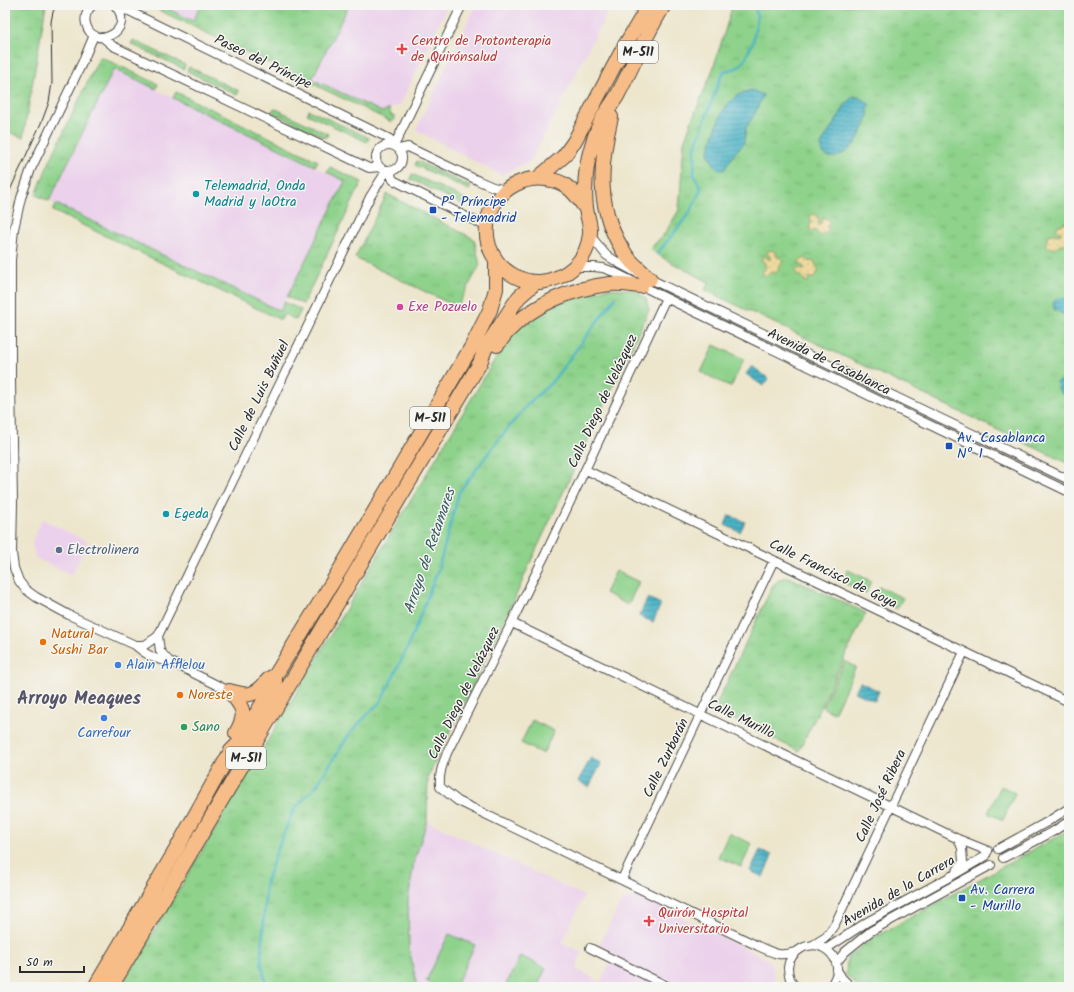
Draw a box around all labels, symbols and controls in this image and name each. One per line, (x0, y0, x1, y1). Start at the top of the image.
street label: Paseo del Príncipe (210, 29, 316, 95)
place label: Centro de Protonterapia de Quirónsalud (411, 30, 551, 68)
road number: M-511 (618, 41, 658, 63)
marker: Centro de Protonterapia de Quirónsalud (396, 43, 408, 55)
place label: Telemadrid, Onda Madrid y laOtra (204, 175, 306, 213)
marker: Telemadrid, Onda Madrid y laOtra (191, 189, 201, 199)
place label: Pº Príncipe - Telemadrid (441, 191, 517, 229)
marker: Pº Príncipe - Telemadrid (428, 205, 438, 215)
place label: Exe Pozuelo (408, 296, 477, 318)
marker: Exe Pozuelo (395, 302, 405, 312)
street label: Avenida de Casablanca (764, 323, 894, 401)
street label: Calle Diego de Velázquez (562, 330, 644, 472)
street label: Calle de Luis Buñuel (222, 336, 296, 455)
road number: M-511 (410, 407, 450, 429)
place label: Av. Casablanca Nº 1 (957, 427, 1045, 465)
marker: Av. Casablanca Nº 1 (944, 441, 954, 451)
water label: Arroyo de Retamares (397, 483, 463, 617)
place label: Egeda (174, 503, 209, 525)
marker: Egeda (161, 509, 171, 519)
street label: Calle Francisco de Goya (765, 533, 901, 615)
place label: Electrolinera (67, 539, 139, 561)
marker: Electrolinera (54, 545, 64, 555)
place label: Natural Sushi Bar (51, 623, 109, 661)
street label: Calle Diego de Velázquez (422, 623, 506, 763)
marker: Natural Sushi Bar (38, 637, 48, 647)
place label: Alain Afflelou (126, 654, 205, 676)
marker: Alain Afflelou (113, 660, 123, 670)
place label: Noreste (188, 684, 233, 706)
district label: Arroyo Meaques (17, 685, 142, 714)
marker: Noreste (175, 690, 185, 700)
street label: Calle Murillo (704, 693, 778, 745)
marker: Carrefour (99, 713, 109, 723)
street label: Calle Zurbarán (637, 714, 695, 802)
place label: Sano (192, 716, 220, 738)
place label: Carrefour (77, 722, 132, 744)
marker: Sano (179, 722, 189, 732)
street label: Calle José Ribera (850, 746, 912, 846)
road number: M-511 (226, 747, 266, 769)
street label: Avenida de la Carrera (839, 850, 959, 932)
place label: Av. Carrera - Murillo (970, 879, 1035, 917)
marker: Av. Carrera - Murillo (957, 893, 967, 903)
place label: Quirón Hospital Universitario (658, 902, 749, 940)
marker: Quirón Hospital Universitario (643, 915, 655, 927)
scale bar (20, 948, 84, 974)
text: 50 m (26, 953, 53, 972)

